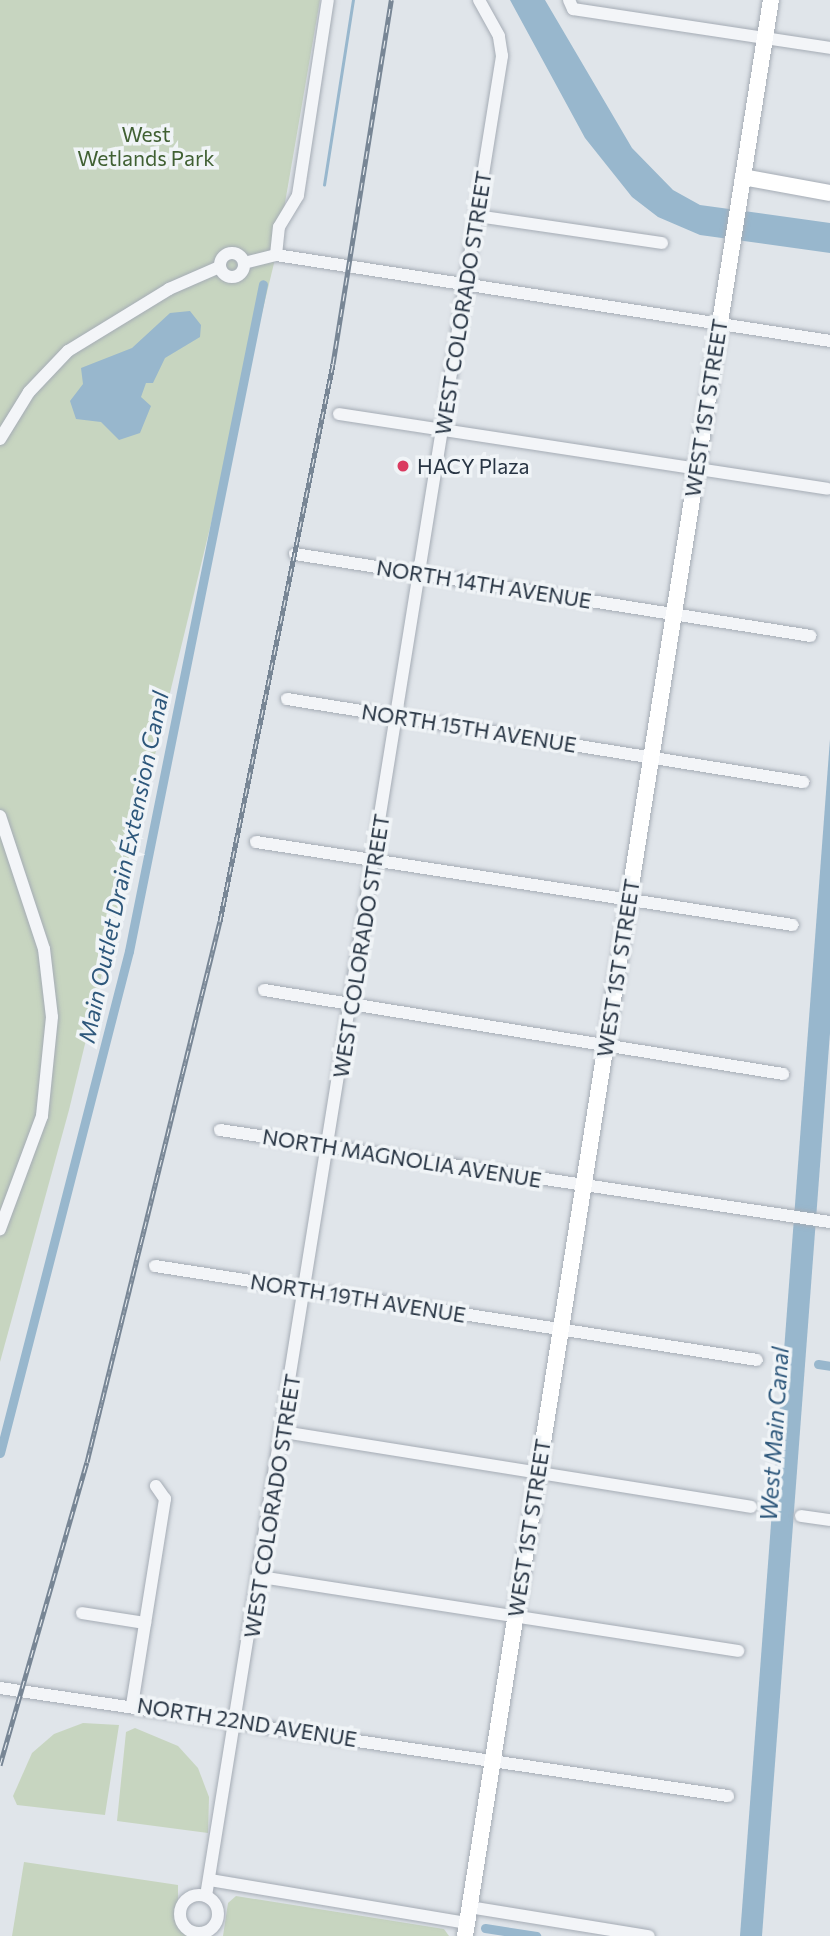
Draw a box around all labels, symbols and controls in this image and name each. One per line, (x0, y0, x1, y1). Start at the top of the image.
park label: West Wetlands Park (77, 121, 215, 171)
street label: WEST COLORADO STREET (430, 169, 496, 437)
street label: WEST 1ST STREET (679, 317, 733, 499)
place label: HACY Plaza (417, 453, 530, 479)
marker: HACY Plaza (395, 458, 411, 474)
street label: NORTH 14TH AVENUE (375, 555, 593, 613)
water label: Main Outlet Drain Extension Canal (72, 689, 174, 1045)
street label: NORTH 15TH AVENUE (360, 699, 578, 757)
street label: WEST COLORADO STREET (328, 812, 394, 1080)
street label: WEST 1ST STREET (591, 877, 645, 1059)
street label: NORTH MAGNOLIA AVENUE (261, 1123, 543, 1193)
street label: NORTH 19TH AVENUE (249, 1269, 467, 1327)
water label: West Main Canal (754, 1346, 794, 1522)
street label: WEST COLORADO STREET (239, 1372, 305, 1640)
street label: WEST 1ST STREET (502, 1437, 556, 1619)
street label: NORTH 22ND AVENUE (135, 1692, 359, 1752)

